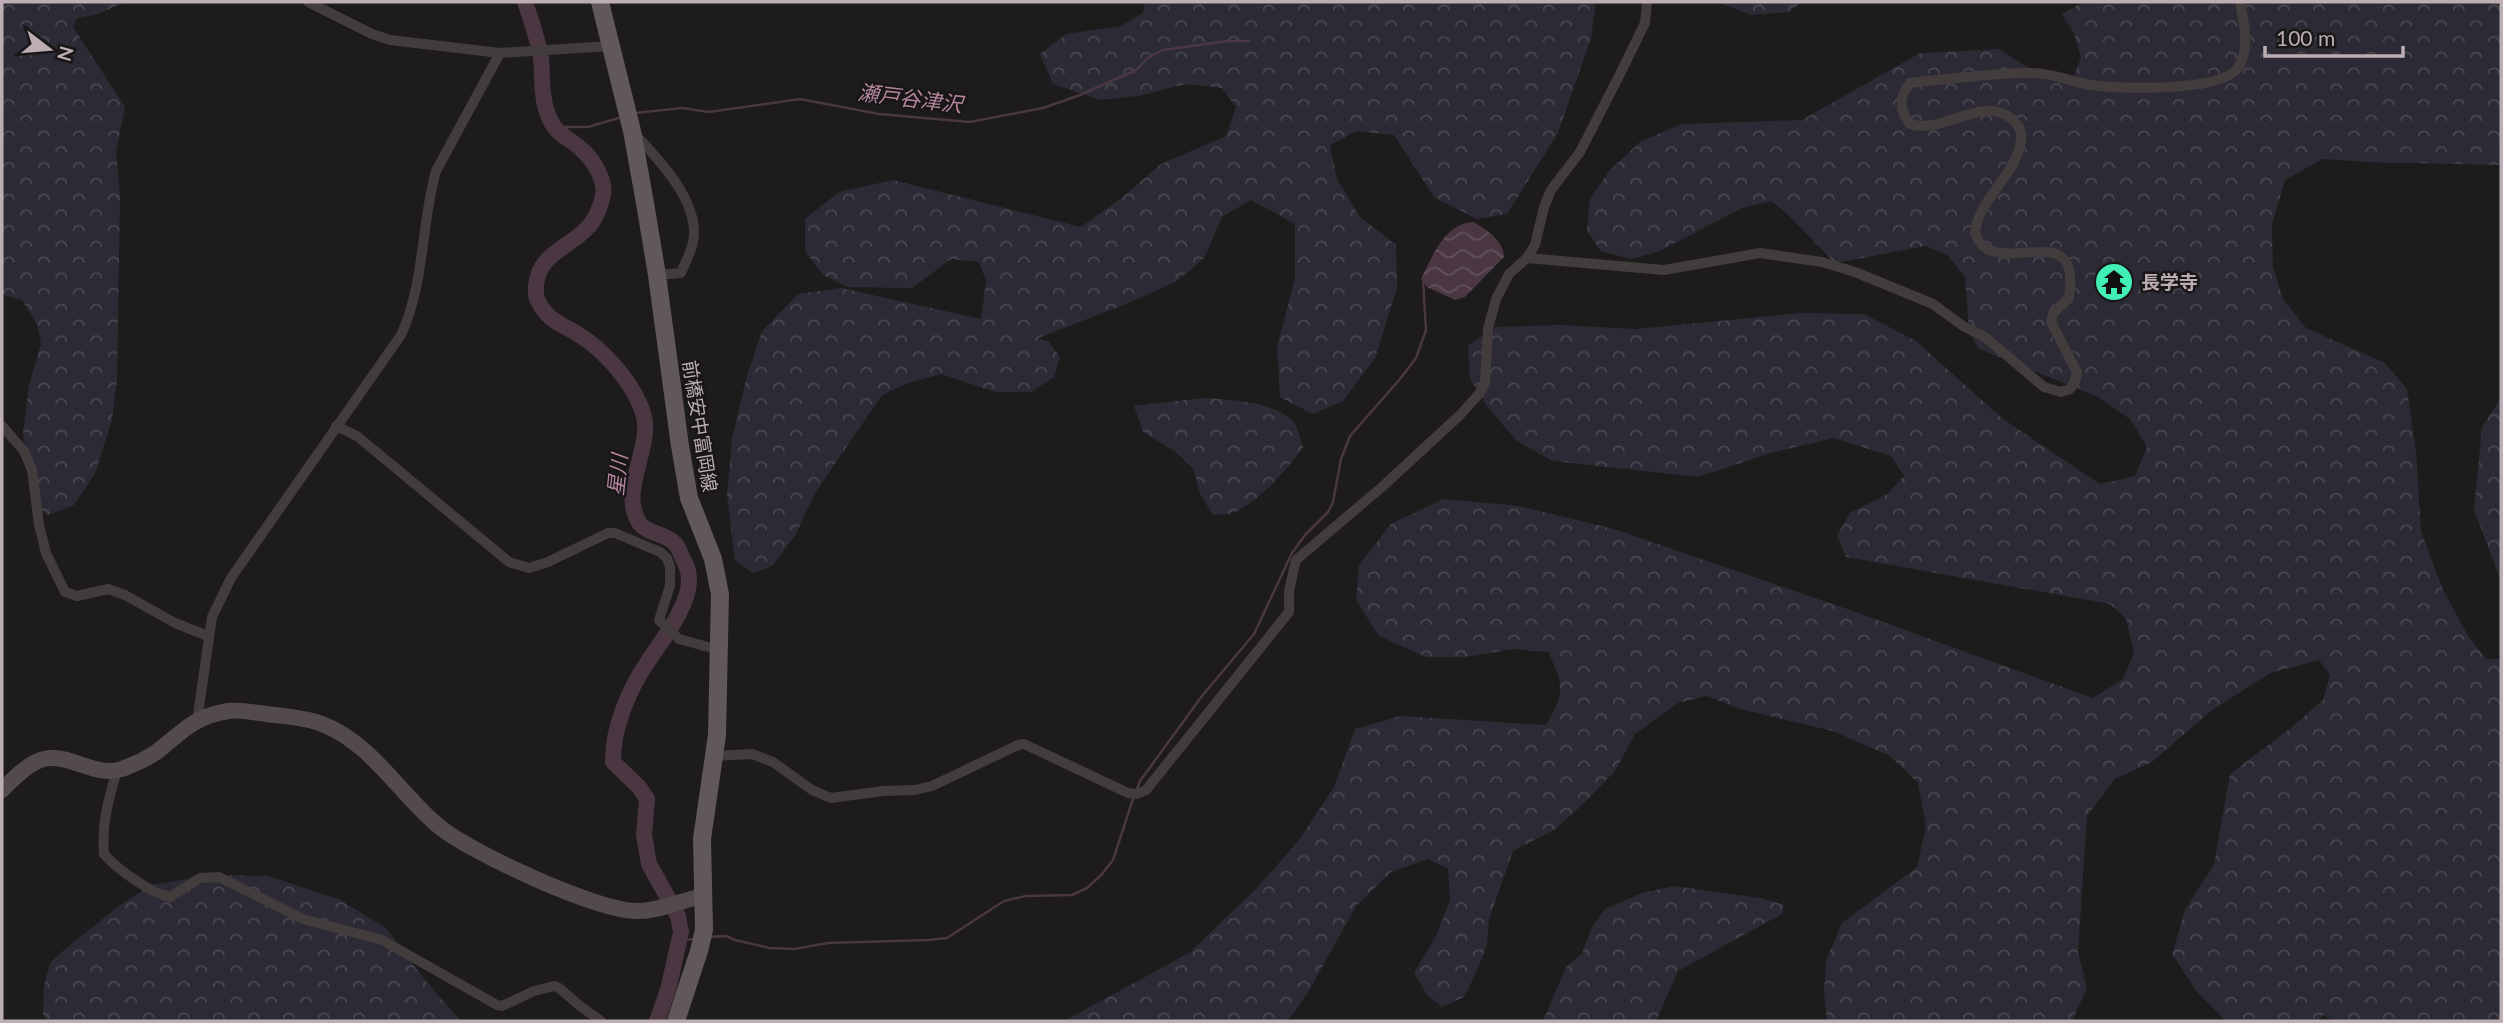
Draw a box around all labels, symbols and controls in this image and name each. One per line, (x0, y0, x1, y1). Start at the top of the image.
north arrow (14, 14, 84, 84)
scale bar (2265, 14, 2403, 58)
text: 100 m (2276, 25, 2335, 50)
text: N (53, 44, 79, 64)
water label: 瀬戸谷津沢 (857, 79, 967, 117)
temple icon: 長学寺 (2093, 261, 2135, 303)
place label: 長学寺 (2141, 270, 2198, 293)
street label: 前橋安中富岡線 (679, 358, 722, 493)
water label: 星川 (602, 451, 631, 497)

